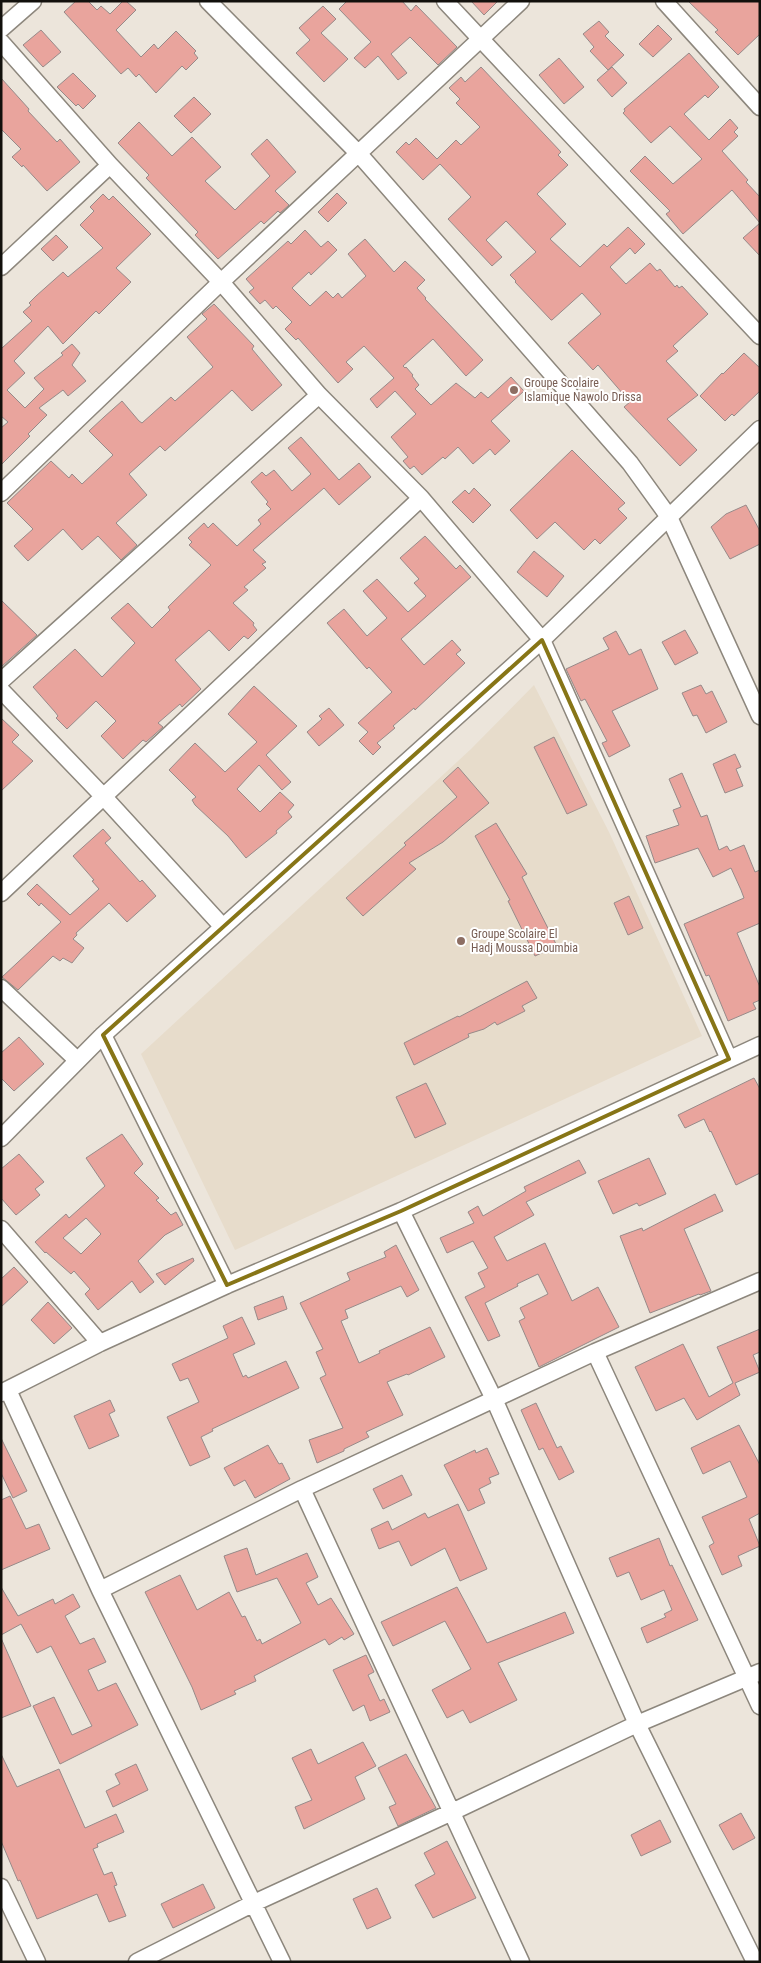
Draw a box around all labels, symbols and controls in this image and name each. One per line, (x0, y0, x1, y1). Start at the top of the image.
place label: Groupe Scolaire Islamique Nawolo Drissa (524, 376, 642, 404)
marker: Groupe Scolaire Islamique Nawolo Drissa (508, 384, 520, 396)
place label: Groupe Scolaire El Hadj Moussa Doumbia (471, 927, 578, 955)
marker: Groupe Scolaire El Hadj Moussa Doumbia (455, 935, 467, 947)

